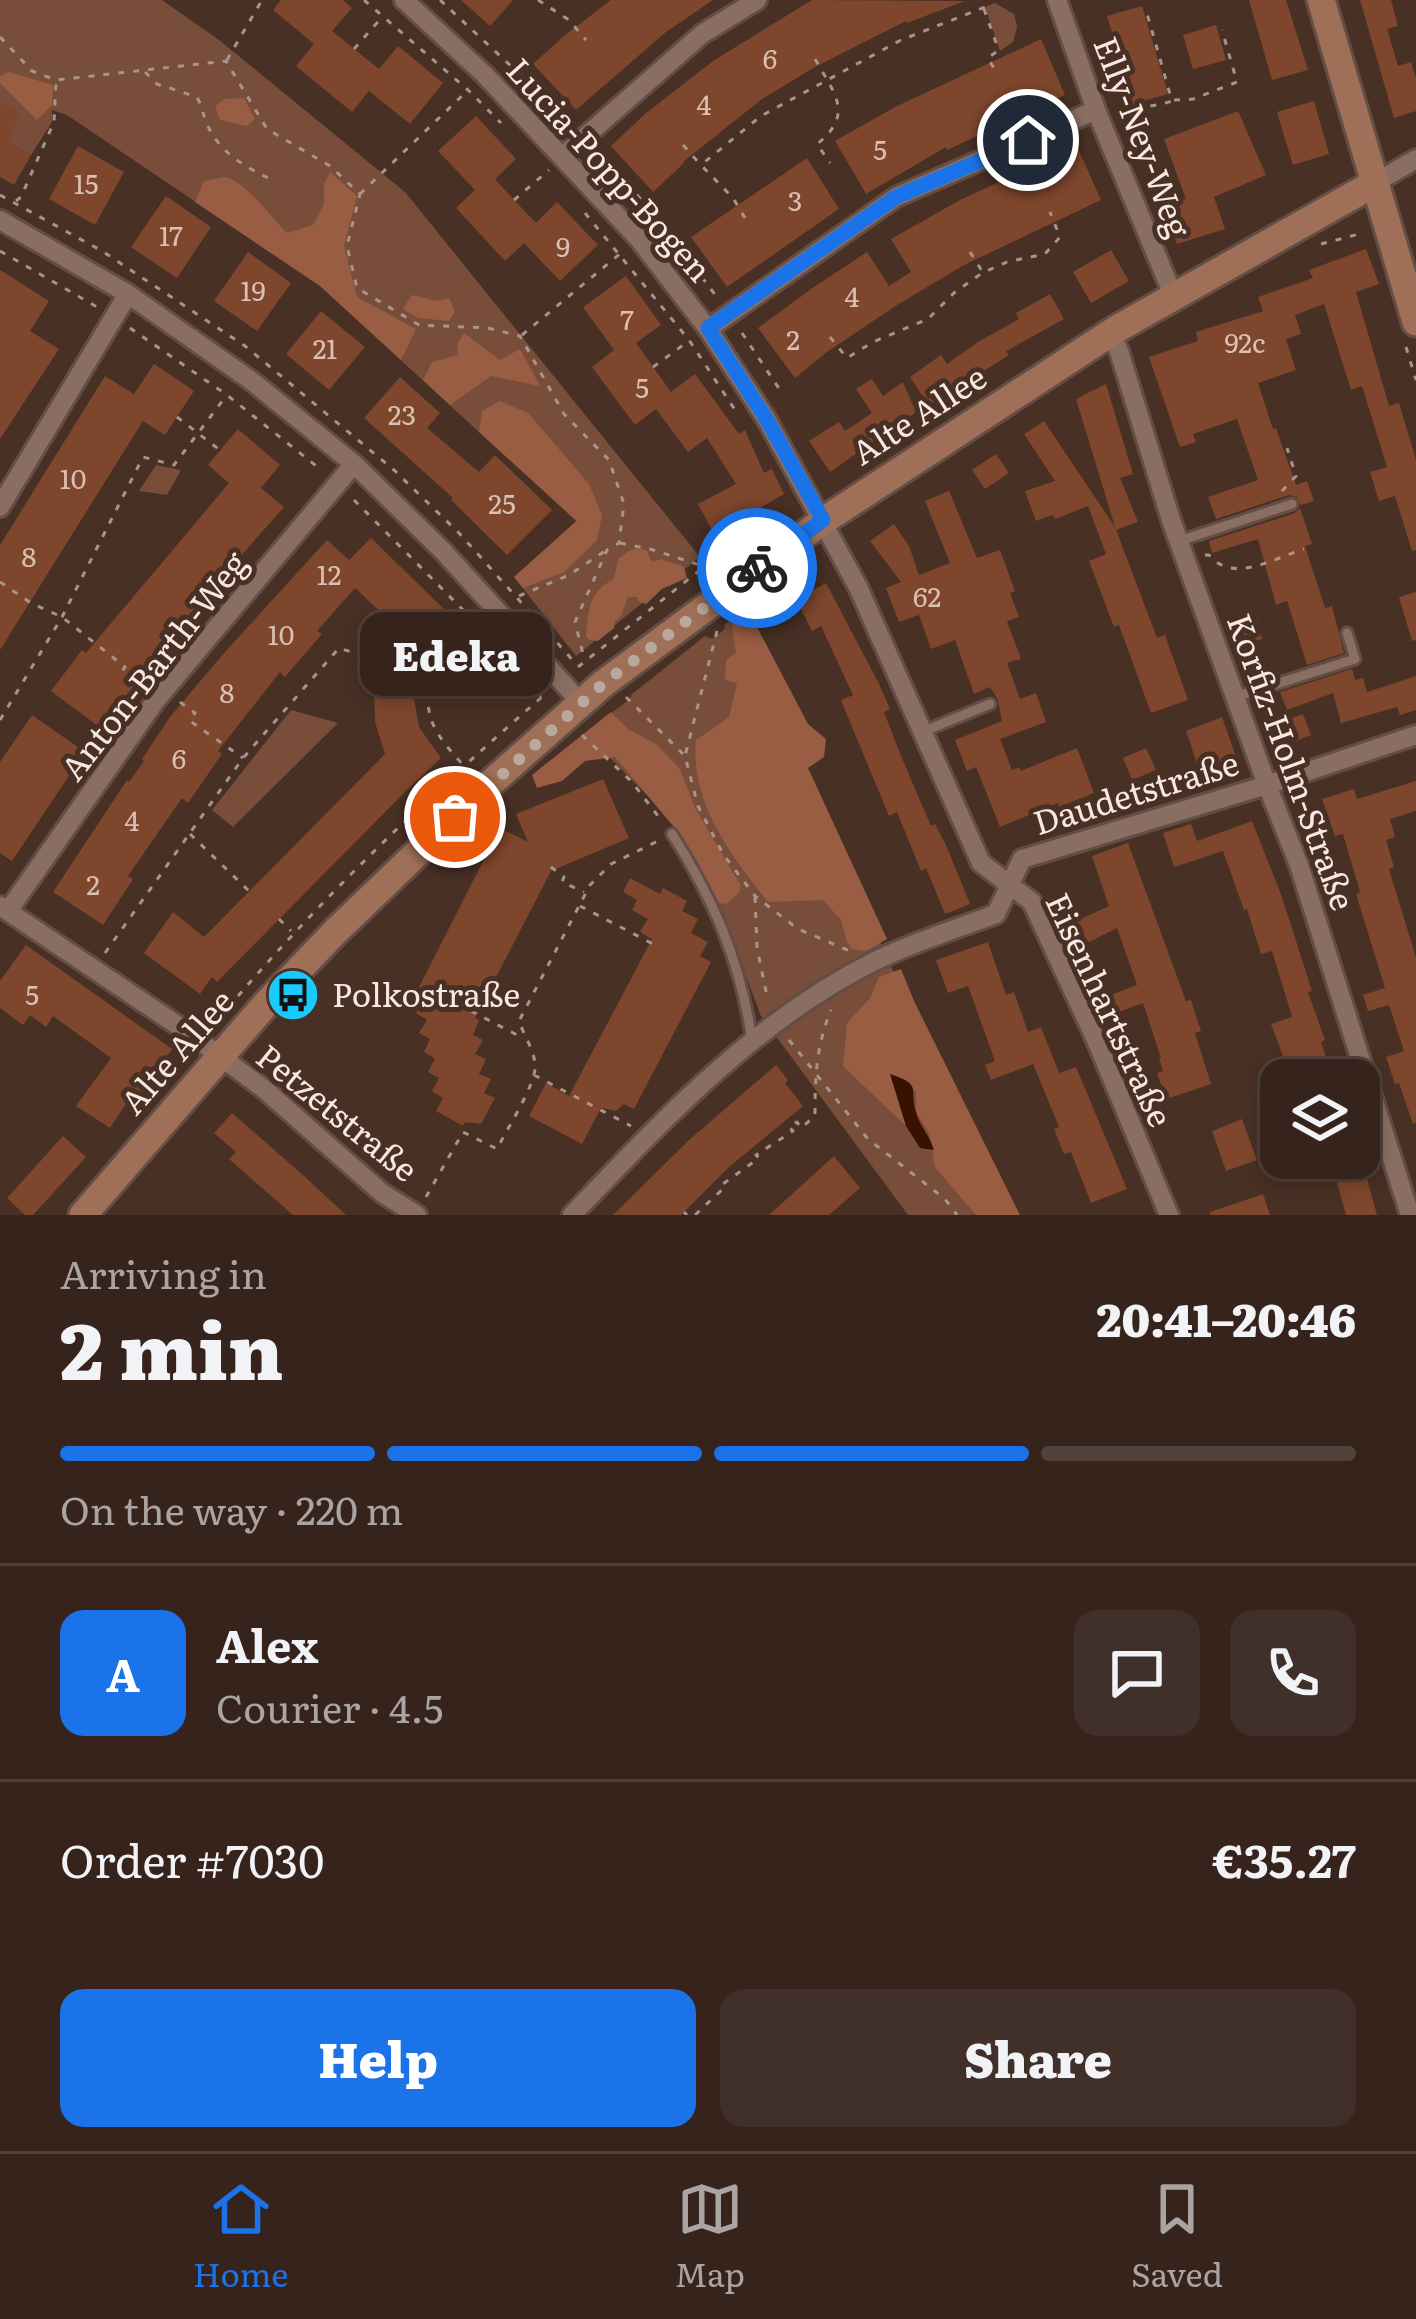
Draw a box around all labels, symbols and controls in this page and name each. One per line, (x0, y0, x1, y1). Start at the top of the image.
street label: Elly-Ney-Weg (1084, 28, 1205, 244)
house number: 6 (763, 37, 777, 77)
street label: Lucia-Popp-Bogen (497, 45, 725, 291)
house number: 4 (697, 83, 712, 123)
pin (977, 89, 1079, 191)
icon: home (995, 107, 1061, 173)
house number: 5 (873, 128, 887, 168)
house number: 15 (74, 162, 98, 202)
house number: 3 (788, 179, 802, 219)
house number: 17 (159, 214, 183, 254)
house number: 9 (556, 225, 570, 265)
house number: 19 (240, 269, 266, 309)
house number: 4 (845, 275, 860, 315)
house number: 7 (620, 298, 634, 338)
house number: 2 (786, 318, 800, 358)
house number: 92c (1225, 321, 1265, 361)
house number: 21 (313, 327, 337, 367)
street label: Alte Allee (840, 351, 995, 475)
house number: 5 (635, 366, 649, 406)
house number: 23 (388, 393, 416, 433)
house number: 10 (60, 457, 86, 497)
house number: 25 (488, 482, 516, 522)
courier (697, 508, 817, 628)
house number: 8 (22, 535, 36, 575)
icon: bike (724, 535, 790, 601)
street label: Anton-Barth-Weg (47, 539, 258, 790)
house number: 12 (317, 553, 341, 593)
house number: 62 (913, 575, 941, 615)
street label: Korfiz-Holm-Straße (1217, 606, 1370, 916)
house number: 10 (268, 613, 294, 653)
callout: Edeka (359, 613, 551, 697)
text: Edeka (392, 625, 520, 683)
house number: 8 (220, 671, 234, 711)
street label: Daudetstraße (1027, 736, 1244, 845)
house number: 6 (172, 737, 186, 777)
pin (404, 766, 506, 868)
icon: bag (422, 784, 488, 850)
house number: 4 (125, 799, 140, 839)
house number: 2 (86, 863, 100, 903)
street label: Eisenhartstraße (1036, 884, 1187, 1134)
bus stop icon: Polkostraße (265, 967, 321, 1023)
place label: Polkostraße (332, 968, 520, 1017)
house number: 5 (25, 973, 39, 1013)
street label: Alte Allee (107, 977, 244, 1124)
street label: Petzetstraße (247, 1031, 430, 1192)
map controls (1260, 1059, 1380, 1179)
button: layers (1260, 1059, 1380, 1179)
text: Arriving in (60, 1243, 267, 1301)
text: 20:41–20:46 (1097, 1284, 1356, 1351)
text: 2 min (60, 1288, 283, 1404)
text: On the way · 220 m (60, 1479, 403, 1537)
text: Alex (216, 1610, 318, 1677)
button: chat (1074, 1610, 1200, 1736)
button: phone (1230, 1610, 1356, 1736)
text: A (106, 1639, 140, 1706)
text: Courier · 4.5 (216, 1677, 443, 1735)
text: Order #7030 (60, 1825, 324, 1892)
text: €35.27 (1212, 1825, 1356, 1892)
button: Help (60, 1989, 696, 2127)
button: Share (720, 1989, 1356, 2127)
tab: Home (193, 2176, 288, 2297)
tab: Map (675, 2176, 745, 2297)
tab: Saved (1131, 2176, 1223, 2297)

